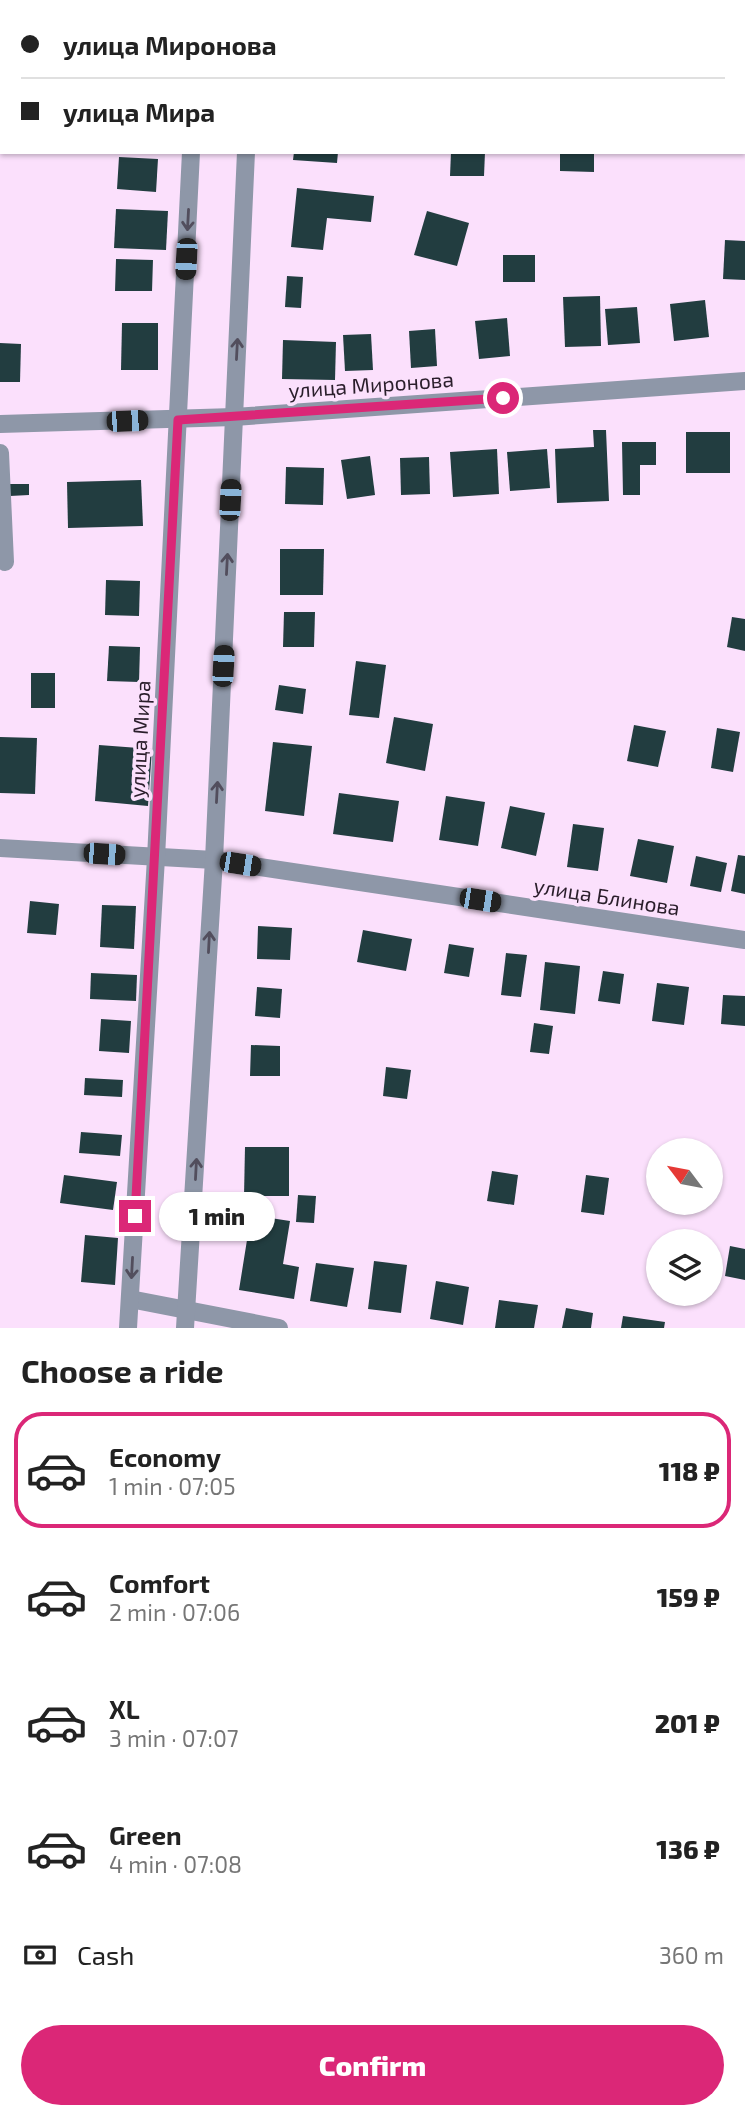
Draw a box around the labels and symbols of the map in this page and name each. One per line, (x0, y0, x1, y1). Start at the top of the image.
one-way arrow (181, 209, 194, 231)
car (175, 237, 198, 281)
one-way arrow (231, 337, 244, 360)
street label: улица Миронова (287, 366, 455, 403)
route start (487, 382, 519, 414)
car (106, 410, 149, 432)
car (219, 478, 242, 522)
one-way arrow (221, 553, 234, 576)
car (212, 644, 235, 688)
street label: улица Мира (123, 679, 156, 799)
one-way arrow (211, 781, 224, 804)
car (83, 842, 126, 866)
car (218, 850, 263, 878)
street label: улица Блинова (532, 872, 682, 921)
car (458, 886, 503, 914)
one-way arrow (203, 931, 216, 953)
north arrow (646, 1138, 723, 1214)
one-way arrow (189, 1158, 202, 1181)
callout: 1 min (160, 1192, 275, 1240)
route end (119, 1200, 151, 1232)
one-way arrow (126, 1256, 139, 1279)

